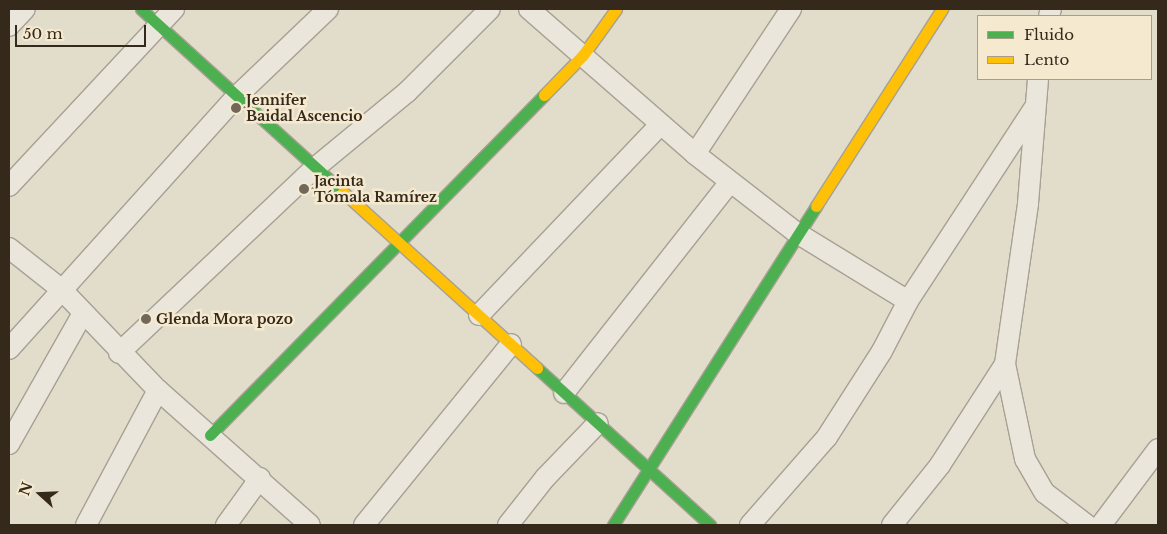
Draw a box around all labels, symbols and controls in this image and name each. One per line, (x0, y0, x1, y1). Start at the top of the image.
scale bar (18, 15, 149, 47)
legend (977, 15, 1152, 80)
text: 50 m (23, 24, 63, 43)
text: Fluido (1024, 25, 1074, 44)
text: Lento (1024, 50, 1069, 69)
place label: Jennifer Baidal Ascencio (246, 92, 363, 124)
marker: Jennifer Baidal Ascencio (230, 102, 242, 114)
place label: Jacinta Tómala Ramírez (314, 173, 437, 206)
marker: Jacinta Tómala Ramírez (298, 183, 310, 195)
place label: Glenda Mora pozo (156, 311, 293, 327)
marker: Glenda Mora pozo (140, 313, 152, 325)
north arrow (15, 469, 65, 519)
text: N (15, 480, 37, 498)

